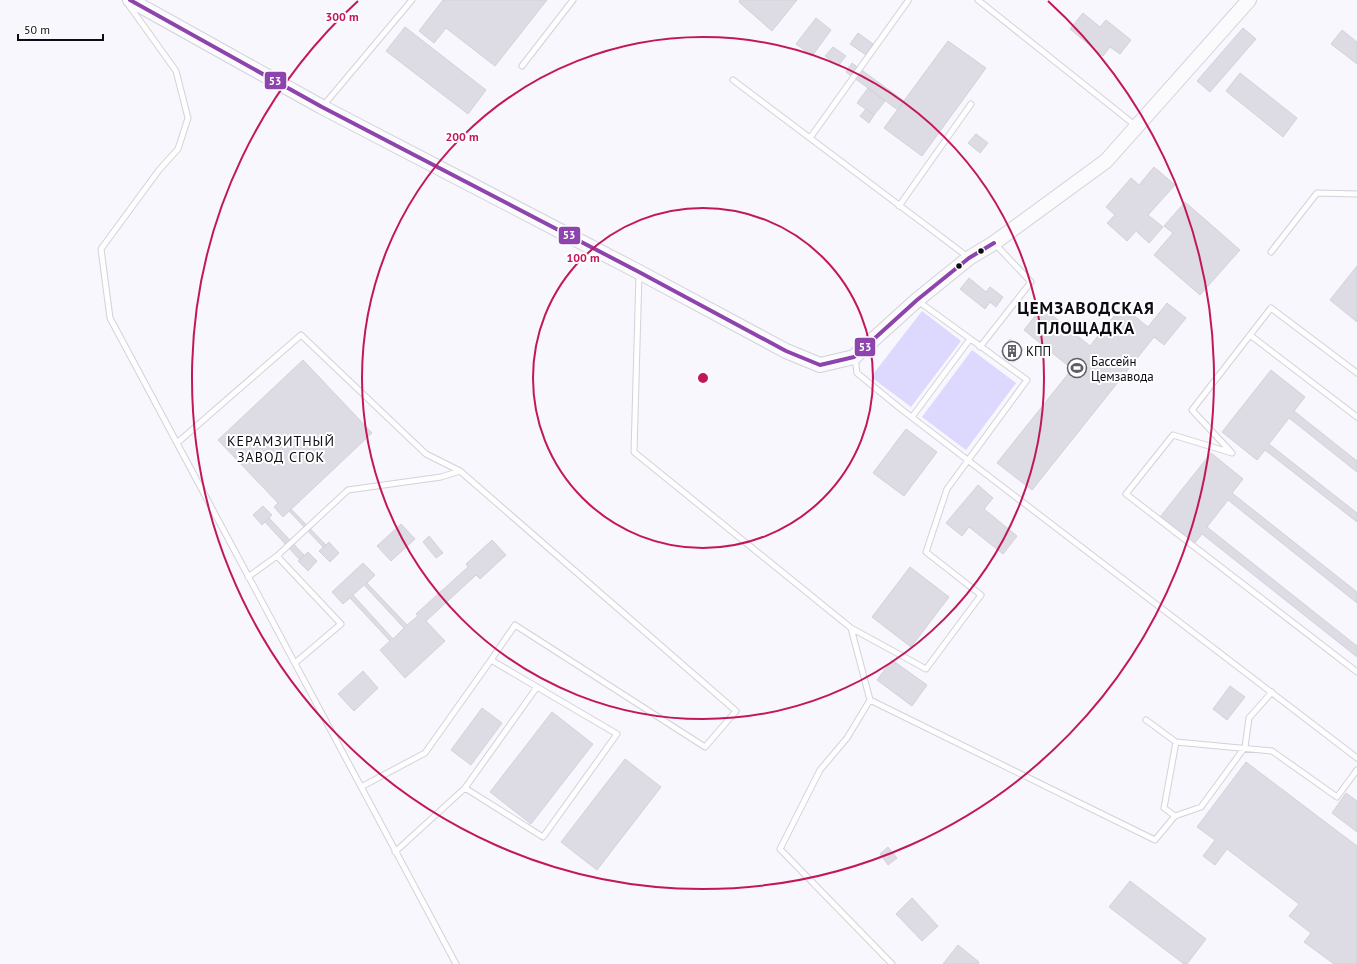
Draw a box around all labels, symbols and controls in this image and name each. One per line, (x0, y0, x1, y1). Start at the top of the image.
text: 300 m (325, 9, 359, 24)
scale bar (18, 16, 103, 42)
text: 50 m (24, 22, 50, 37)
line badge: 53 (264, 71, 287, 90)
text: 53 (269, 74, 281, 88)
text: 200 m (445, 129, 479, 144)
line badge: 53 (558, 226, 581, 245)
text: 53 (563, 228, 575, 242)
unlabelled marker (976, 246, 986, 256)
text: 100 m (566, 250, 600, 265)
unlabelled marker (954, 261, 964, 271)
district label: ЦЕМЗАВОДСКАЯ ПЛОЩАДКА (1017, 297, 1155, 339)
line badge: 53 (854, 337, 876, 357)
text: 53 (859, 340, 871, 354)
building icon: КПП (1001, 340, 1023, 362)
place label: КПП (1026, 343, 1051, 360)
place label: Бассейн Цемзавода (1091, 353, 1154, 385)
sports icon: Бассейн Цемзавода (1066, 357, 1088, 379)
centre of rings (696, 371, 710, 385)
district label: КЕРАМЗИТНЫЙ ЗАВОД СГОК (227, 432, 335, 466)

